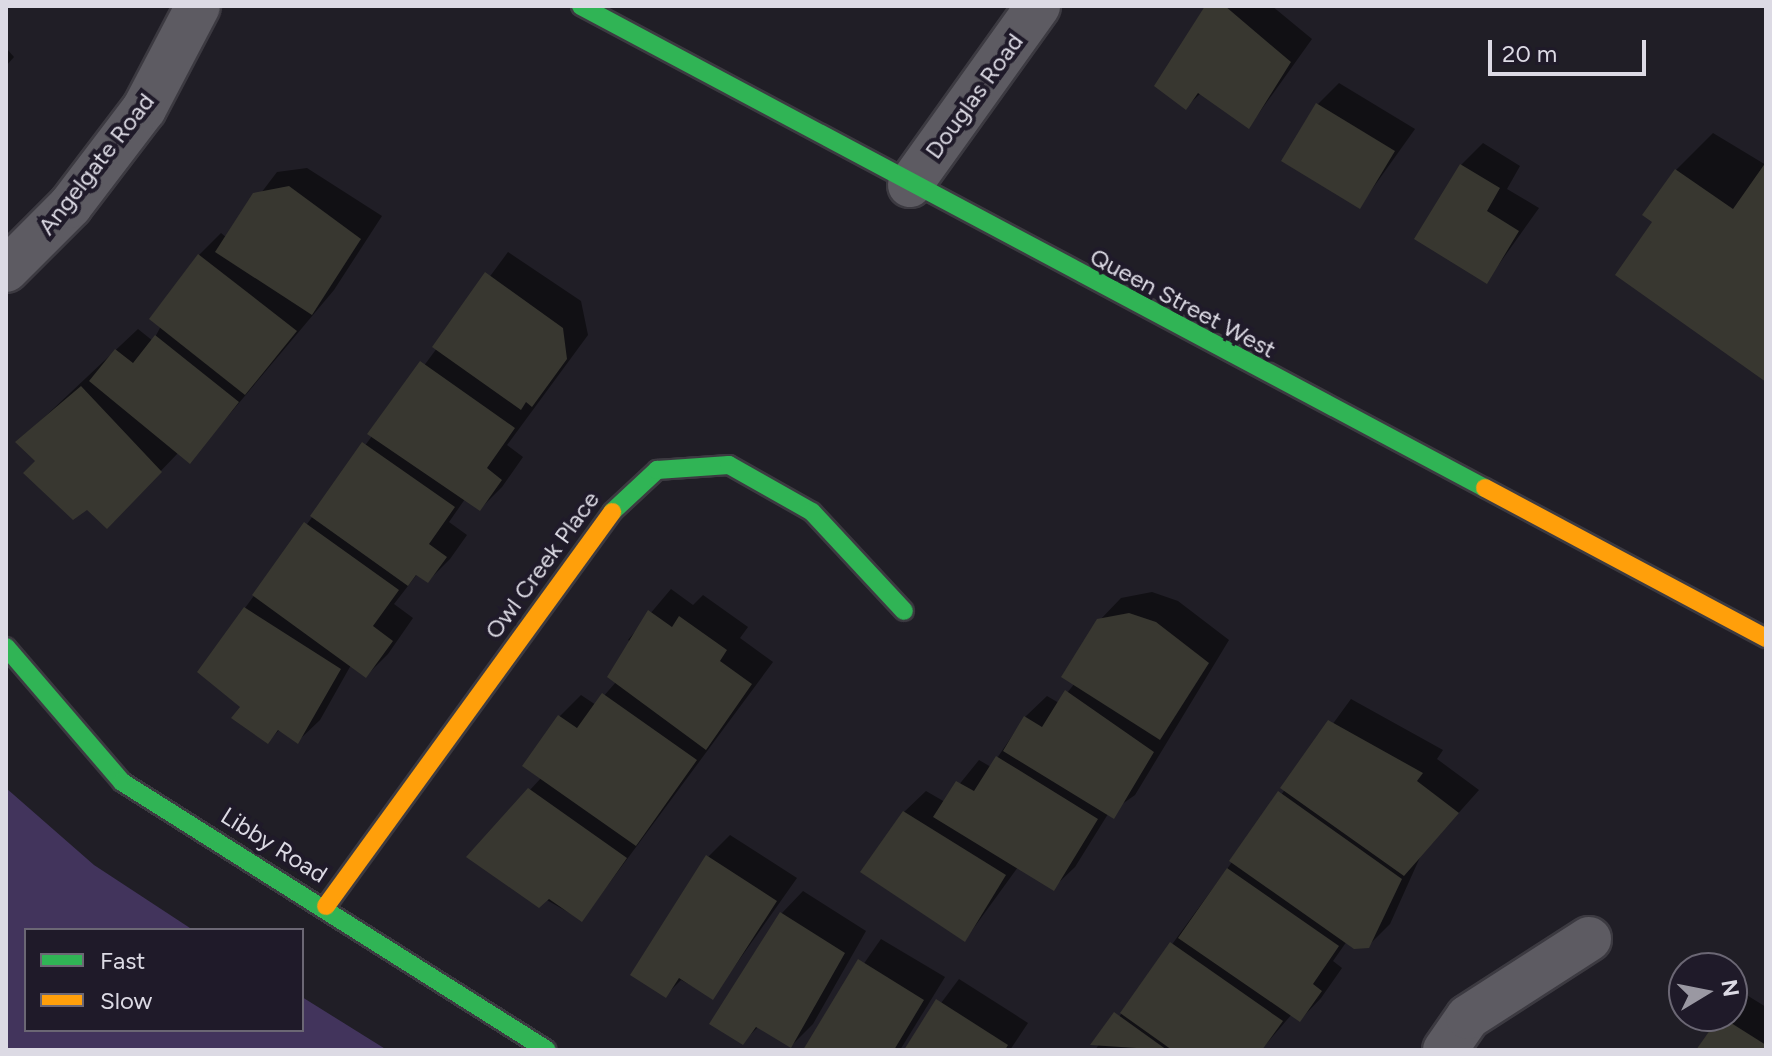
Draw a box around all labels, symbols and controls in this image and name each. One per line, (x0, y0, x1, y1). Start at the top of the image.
scale bar (1492, 24, 1650, 74)
street label: Douglas Road (919, 28, 1029, 164)
text: 20 m (1502, 39, 1557, 68)
street label: Angelgate Road (32, 87, 160, 241)
street label: Queen Street West (1085, 242, 1281, 364)
street label: Owl Creek Place (479, 486, 605, 644)
street label: Libby Road (216, 801, 332, 889)
legend (24, 928, 304, 1032)
text: Fast (100, 946, 145, 975)
north arrow (1668, 952, 1748, 1032)
text: N (1715, 977, 1745, 999)
text: Slow (100, 986, 152, 1015)

